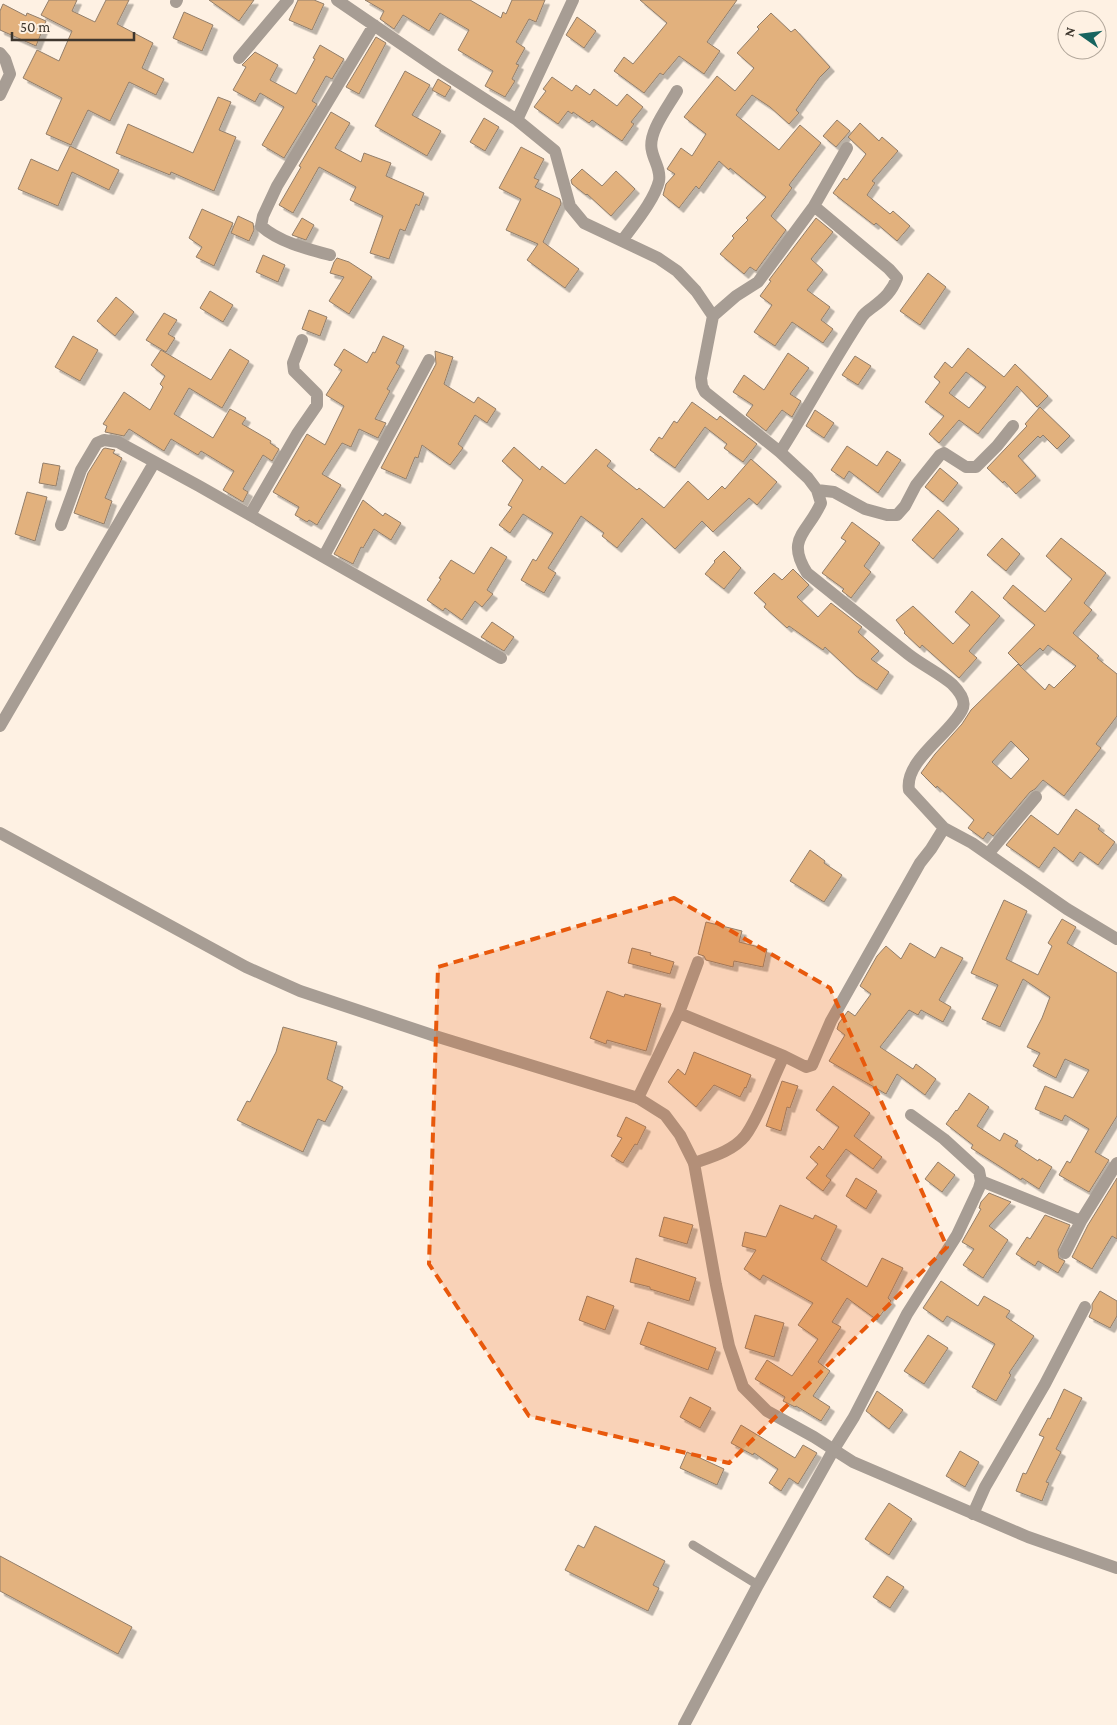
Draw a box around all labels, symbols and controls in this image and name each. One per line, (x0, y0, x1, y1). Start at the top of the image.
scale bar (12, 10, 135, 42)
north arrow (1057, 10, 1107, 60)
text: 50 m (20, 19, 50, 35)
text: N (1060, 25, 1078, 38)

